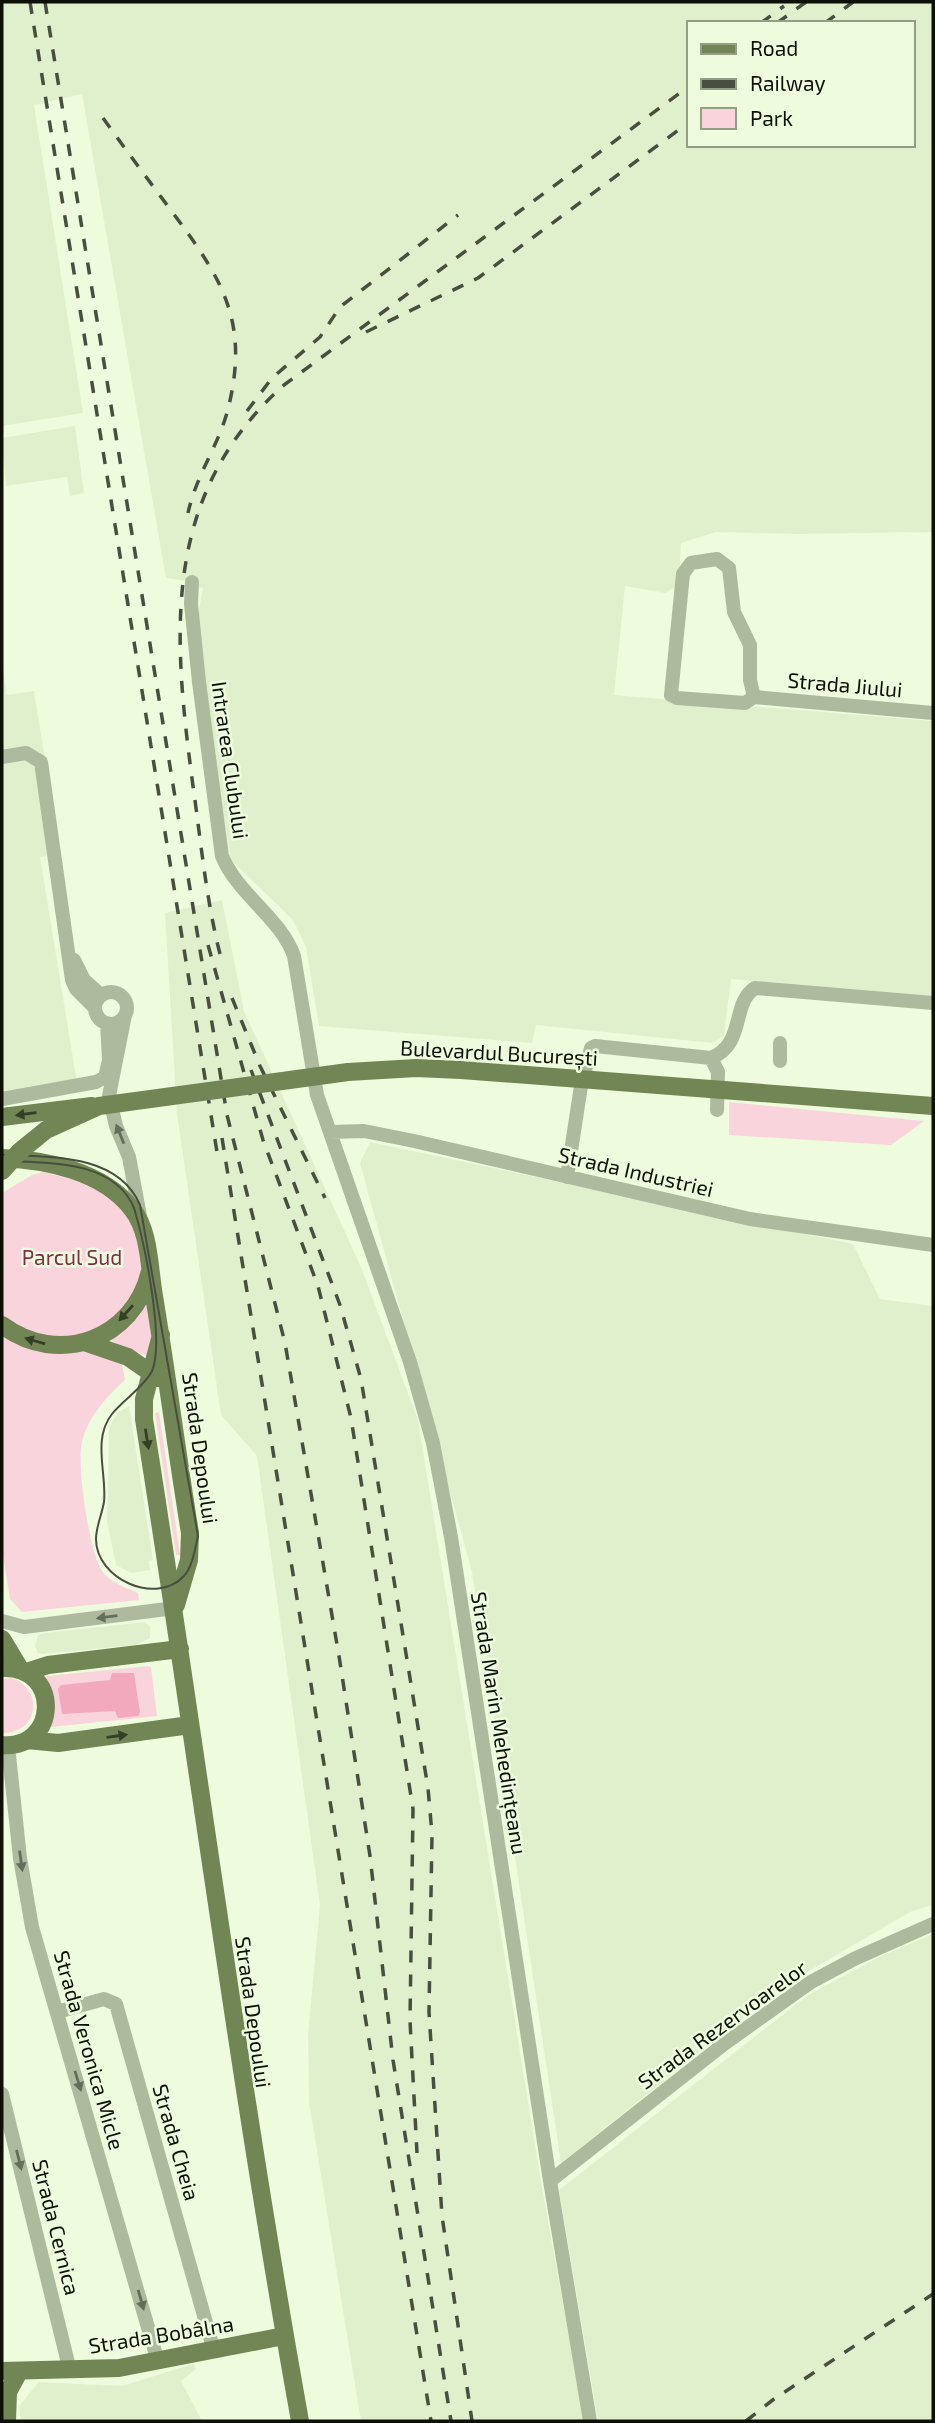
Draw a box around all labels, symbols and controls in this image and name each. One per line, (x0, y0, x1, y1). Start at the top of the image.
legend (687, 21, 914, 147)
text: Road (750, 35, 798, 60)
text: Railway (750, 70, 826, 95)
text: Park (750, 105, 793, 130)
street label: Strada Jiului (787, 667, 903, 701)
street label: Intrarea Clubului (208, 680, 254, 840)
street label: Bulevardul București (399, 1034, 599, 1072)
one-way arrow (15, 1109, 37, 1120)
one-way arrow (114, 1123, 125, 1144)
street label: Strada Industriei (556, 1141, 716, 1201)
park label: Parcul Sud (22, 1244, 122, 1269)
one-way arrow (118, 1304, 134, 1322)
one-way arrow (25, 1336, 46, 1346)
street label: Strada Depoului (178, 1371, 224, 1525)
one-way arrow (142, 1428, 153, 1450)
street label: Strada Marin Mehedințeanu (465, 1590, 533, 1857)
one-way arrow (96, 1612, 118, 1623)
one-way arrow (106, 1730, 128, 1741)
one-way arrow (15, 1850, 26, 1872)
street label: Strada Depoului (231, 1935, 277, 2089)
street label: Strada Veronica Micle (50, 1948, 130, 2152)
street label: Strada Rezervoarelor (633, 1954, 812, 2094)
one-way arrow (73, 2071, 83, 2092)
street label: Strada Cheia (148, 2081, 206, 2203)
one-way arrow (14, 2149, 25, 2171)
street label: Strada Cernica (28, 2157, 86, 2297)
one-way arrow (136, 2290, 146, 2311)
street label: Strada Bobâlna (87, 2310, 235, 2358)

